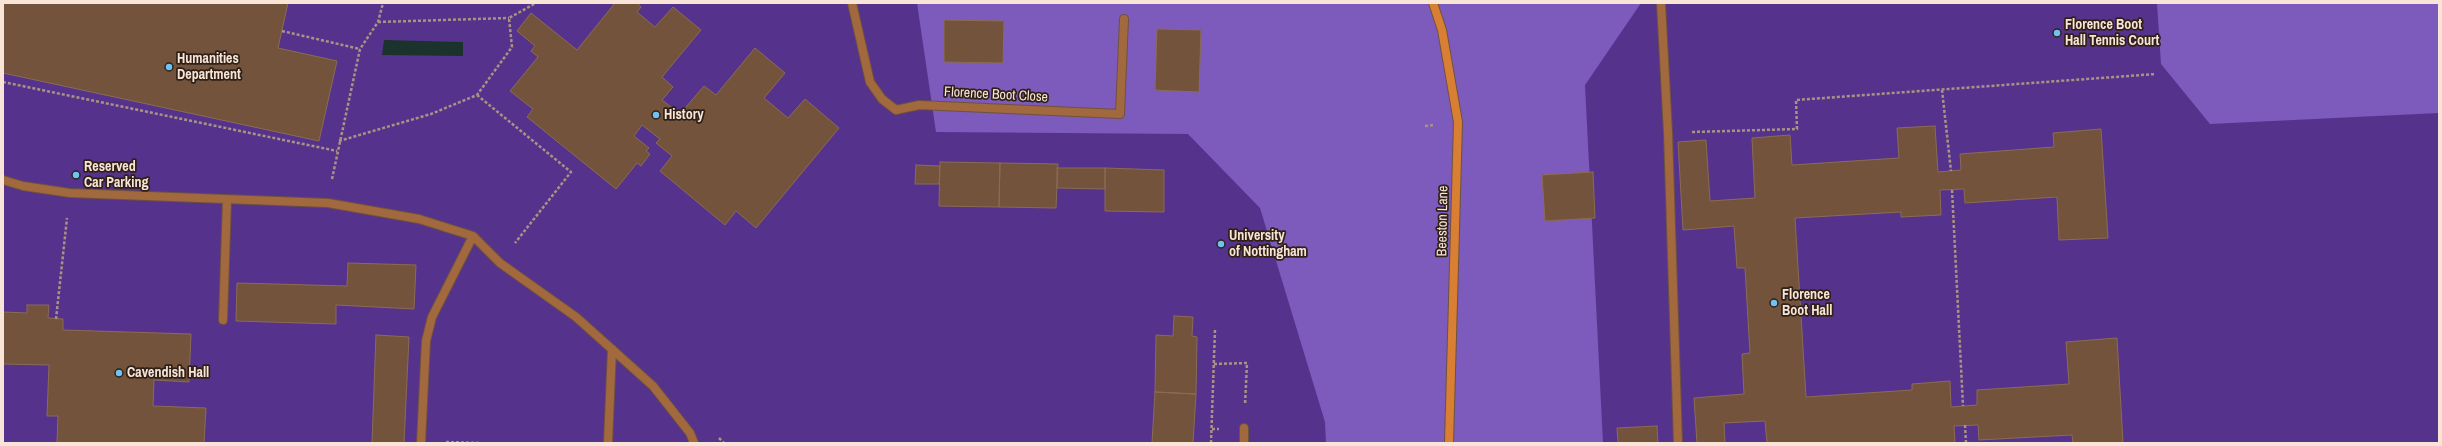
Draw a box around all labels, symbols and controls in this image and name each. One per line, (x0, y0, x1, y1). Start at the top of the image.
place label: Florence Boot Hall Tennis Court (2065, 17, 2159, 50)
marker: Florence Boot Hall Tennis Court (2052, 28, 2062, 38)
place label: Humanities Department (177, 51, 241, 84)
marker: Humanities Department (164, 62, 174, 72)
street label: Florence Boot Close (944, 84, 1048, 106)
place label: History (664, 107, 704, 123)
marker: History (651, 110, 661, 120)
place label: Reserved Car Parking (84, 159, 148, 192)
marker: Reserved Car Parking (71, 170, 81, 180)
street label: Beeston Lane (1434, 185, 1452, 257)
place label: University of Nottingham (1229, 228, 1307, 260)
marker: University of Nottingham (1216, 239, 1226, 249)
place label: Florence Boot Hall (1782, 287, 1832, 320)
marker: Florence Boot Hall (1769, 298, 1779, 308)
place label: Cavendish Hall (127, 365, 209, 381)
marker: Cavendish Hall (114, 368, 124, 378)

